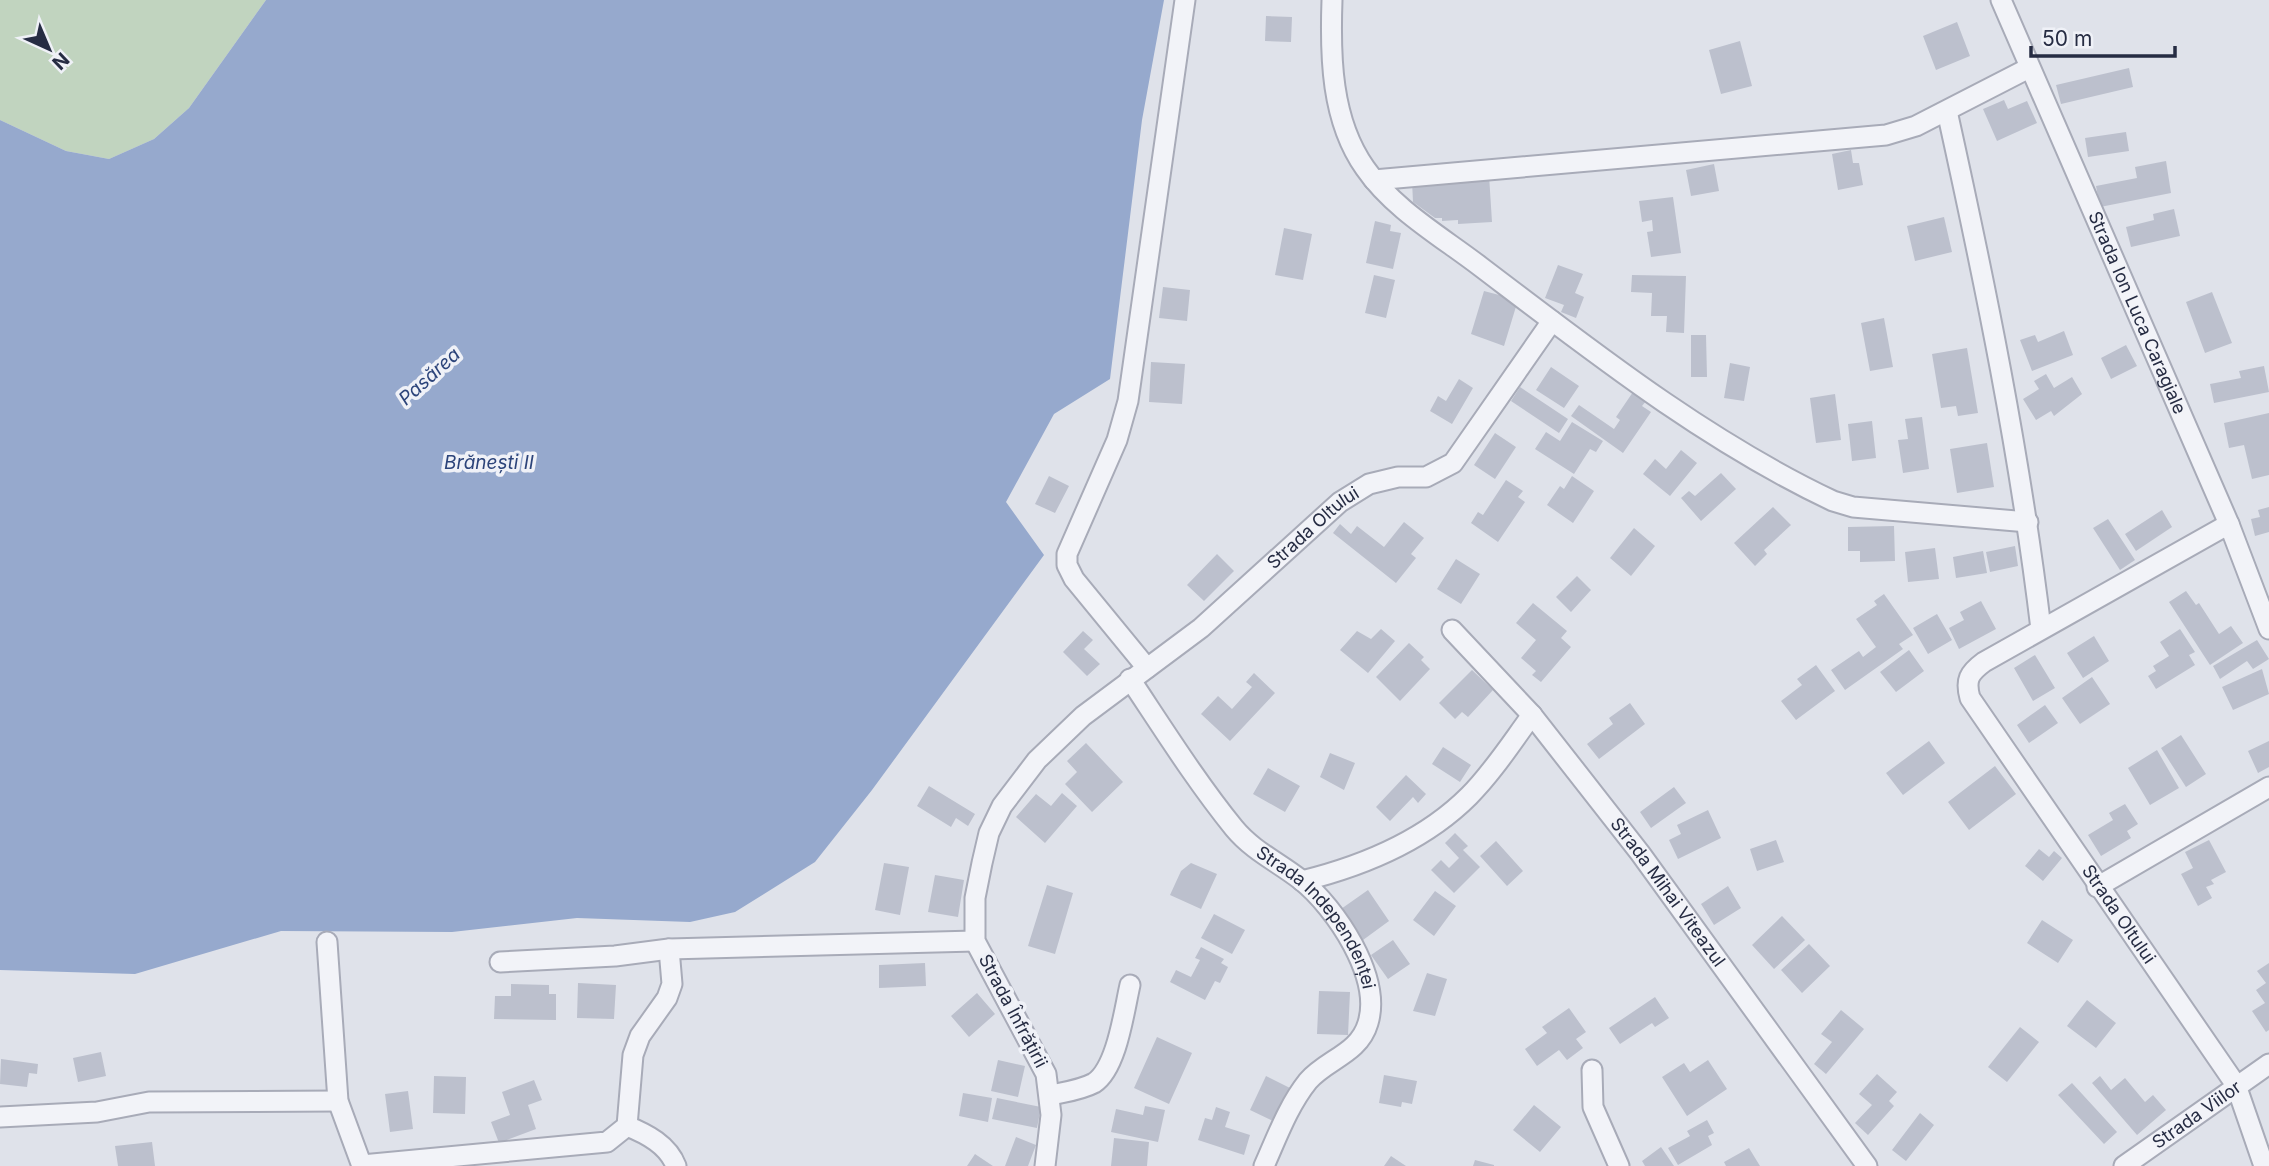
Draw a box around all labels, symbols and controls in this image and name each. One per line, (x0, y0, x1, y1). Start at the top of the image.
north arrow (14, 14, 84, 84)
scale bar (2031, 14, 2174, 58)
text: 50 m (2042, 26, 2092, 51)
text: N (47, 48, 74, 74)
street label: Strada Ion Luca Caragiale (2084, 208, 2191, 417)
water label: Pasărea (394, 343, 465, 410)
water label: Brănești II (444, 451, 534, 474)
street label: Strada Oltului (1263, 482, 1363, 573)
street label: Strada Mihai Viteazul (1606, 813, 1730, 970)
street label: Strada Independenței (1252, 841, 1380, 991)
street label: Strada Oltului (2078, 861, 2160, 967)
street label: Strada Înfrățirii (974, 950, 1053, 1072)
street label: Strada Viilor (2148, 1076, 2245, 1153)

